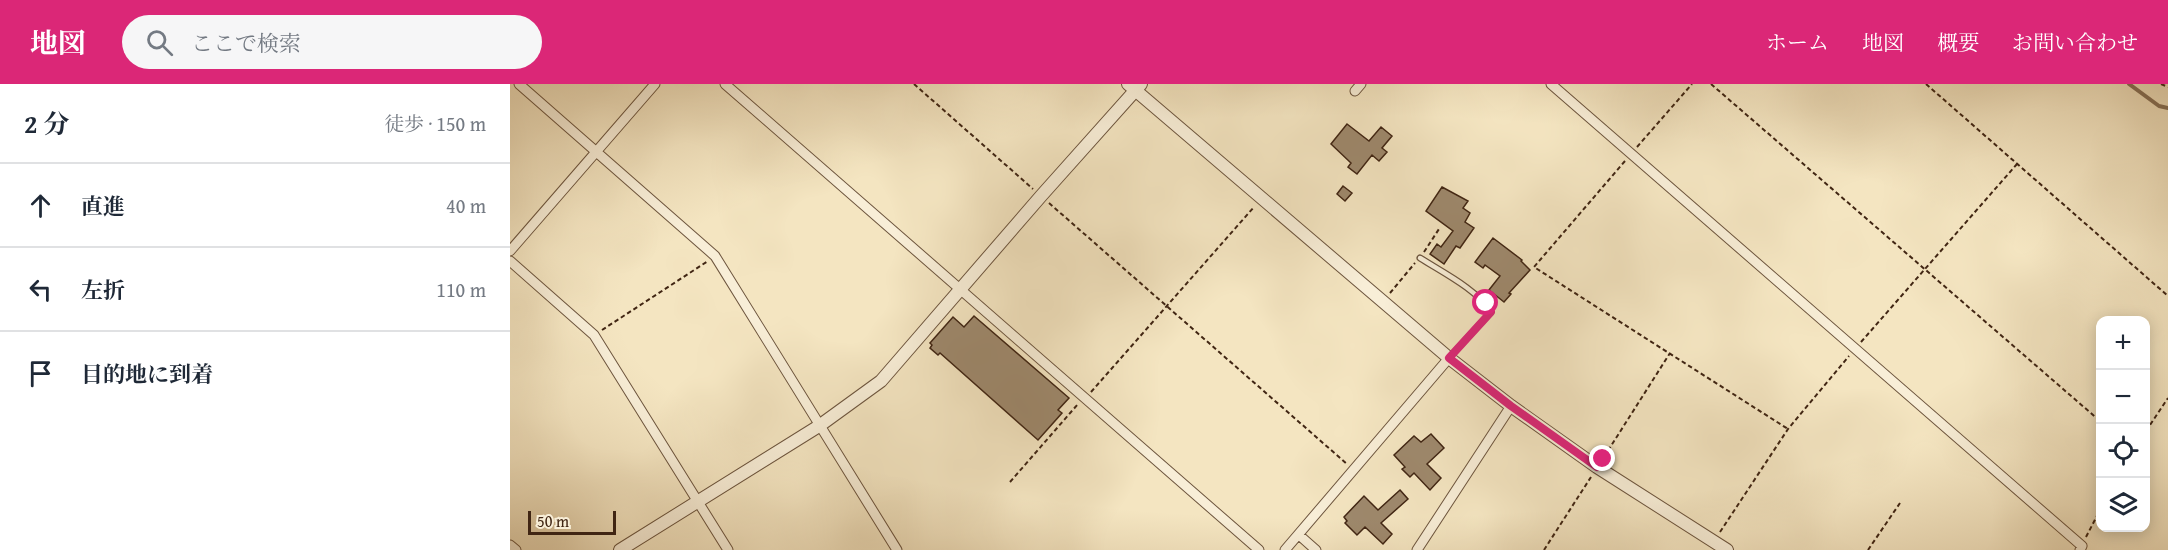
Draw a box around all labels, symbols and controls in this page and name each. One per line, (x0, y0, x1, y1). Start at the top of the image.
search box (122, 15, 542, 69)
text: 地図 (30, 22, 86, 63)
icon: search (143, 26, 176, 59)
text: ここで検索 (191, 27, 301, 59)
text: ホーム (1766, 27, 1829, 58)
text: 地図 (1862, 27, 1904, 58)
text: 概要 (1937, 27, 1979, 58)
text: お問い合わせ (2012, 27, 2138, 58)
text: 2 分 (24, 104, 69, 143)
text: 徒歩 · 150 m (384, 109, 486, 138)
icon: ahead (24, 189, 57, 222)
text: 直進 (81, 190, 125, 222)
text: 40 m (446, 191, 486, 220)
icon: left (24, 273, 57, 306)
text: 左折 (81, 274, 125, 306)
text: 110 m (436, 275, 486, 304)
route start (1472, 289, 1498, 315)
map controls (2096, 316, 2150, 532)
button: + (2096, 316, 2150, 370)
icon: arrive (24, 357, 57, 390)
text: 目的地に到着 (81, 358, 213, 390)
button: − (2096, 370, 2150, 424)
button: locate (2096, 424, 2150, 478)
route end (1589, 445, 1615, 471)
button: layers (2096, 478, 2150, 532)
scale bar (528, 508, 616, 536)
text: 50 m (537, 509, 569, 533)

